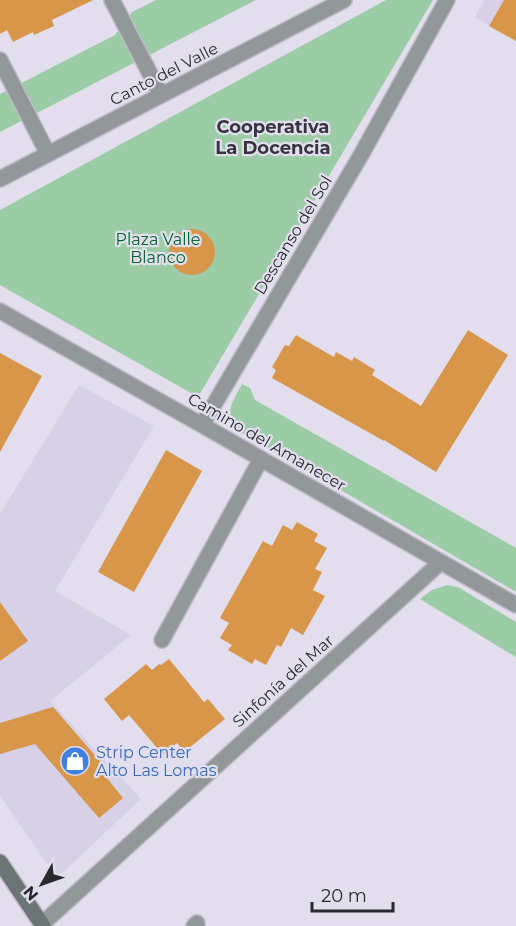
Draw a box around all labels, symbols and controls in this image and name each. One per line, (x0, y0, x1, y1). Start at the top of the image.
street label: Canto del Valle (107, 39, 221, 109)
district label: Cooperativa La Docencia (215, 116, 331, 159)
street label: Descanso del Sol (250, 172, 336, 298)
park label: Plaza Valle Blanco (115, 230, 201, 267)
street label: Camino del Amanecer (185, 389, 349, 495)
street label: Sinfonía del Mar (229, 631, 337, 731)
place label: Strip Center Alto Las Lomas (96, 743, 217, 780)
shop icon: Strip Center Alto Las Lomas (59, 745, 91, 777)
north arrow (12, 854, 72, 914)
scale bar (312, 875, 393, 913)
text: N (19, 882, 42, 904)
text: 20 m (321, 885, 367, 907)

